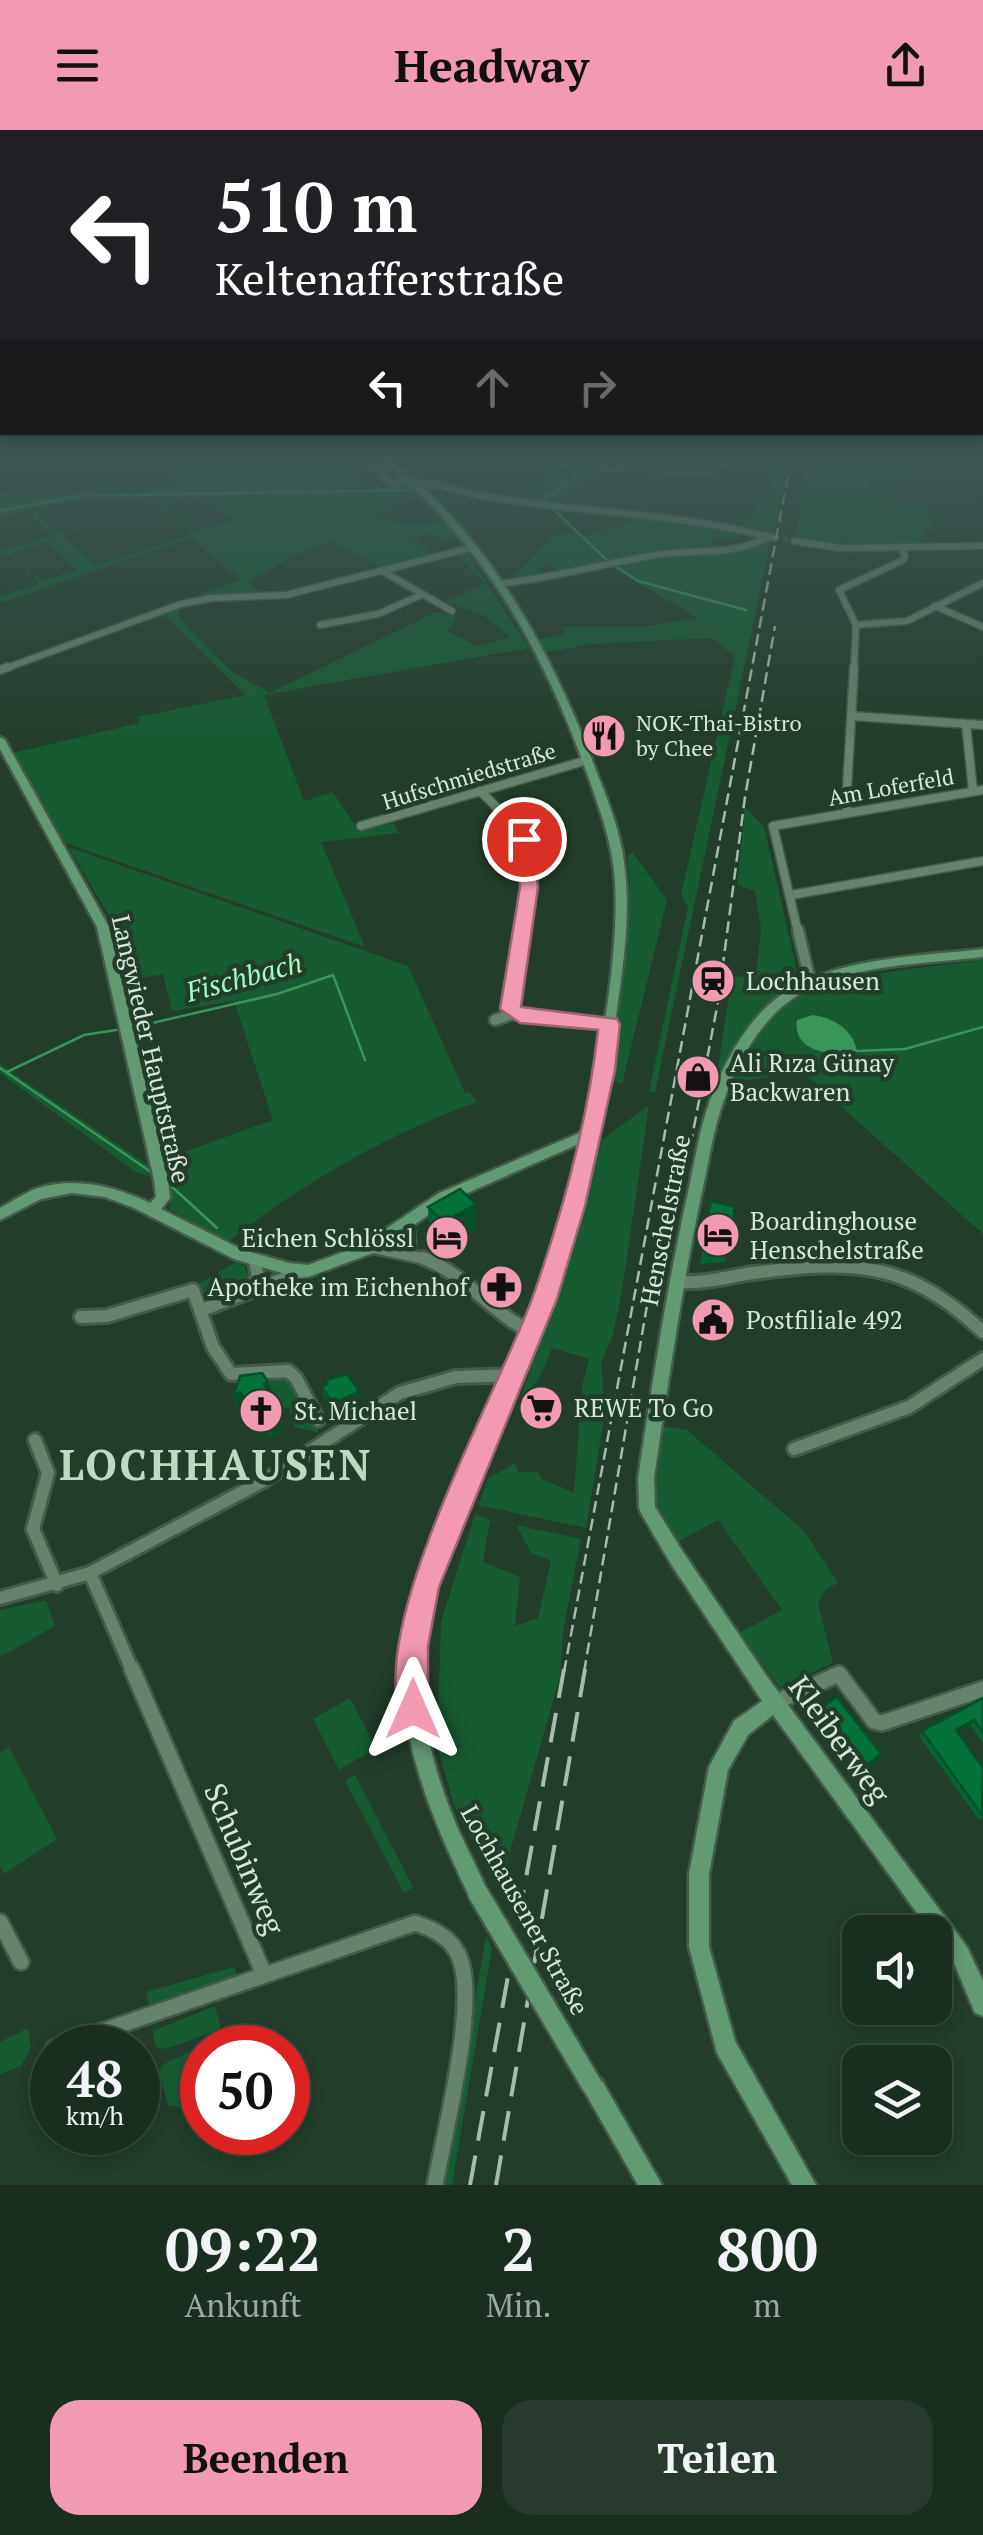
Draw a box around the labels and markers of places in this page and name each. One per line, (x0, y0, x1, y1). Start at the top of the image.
place label: NOK-Thai-Bistro by Chee (636, 708, 802, 762)
restaurant icon: NOK-Thai-Bistro by Chee (581, 713, 627, 759)
pin (482, 797, 567, 882)
station icon: Lochhausen (690, 958, 736, 1004)
place label: Lochhausen (746, 964, 880, 997)
place label: Ali Rıza Günay Backwaren (730, 1046, 895, 1108)
shop icon: Ali Rıza Günay Backwaren (675, 1054, 721, 1100)
place label: Boardinghouse Henschelstraße (750, 1204, 924, 1266)
hotel icon: Boardinghouse Henschelstraße (695, 1212, 741, 1258)
hotel icon: Eichen Schlössl (424, 1215, 470, 1261)
place label: Eichen Schlössl (242, 1221, 414, 1254)
pharmacy icon: Apotheke im Eichenhof (478, 1264, 524, 1310)
place label: Apotheke im Eichenhof (207, 1270, 469, 1303)
public building icon: Postfiliale 492 (690, 1297, 736, 1343)
place label: Postfiliale 492 (746, 1303, 903, 1336)
supermarket icon: REWE To Go (518, 1385, 564, 1431)
church icon: St. Michael (238, 1388, 284, 1434)
place label: REWE To Go (574, 1391, 713, 1424)
place label: St. Michael (294, 1394, 417, 1427)

